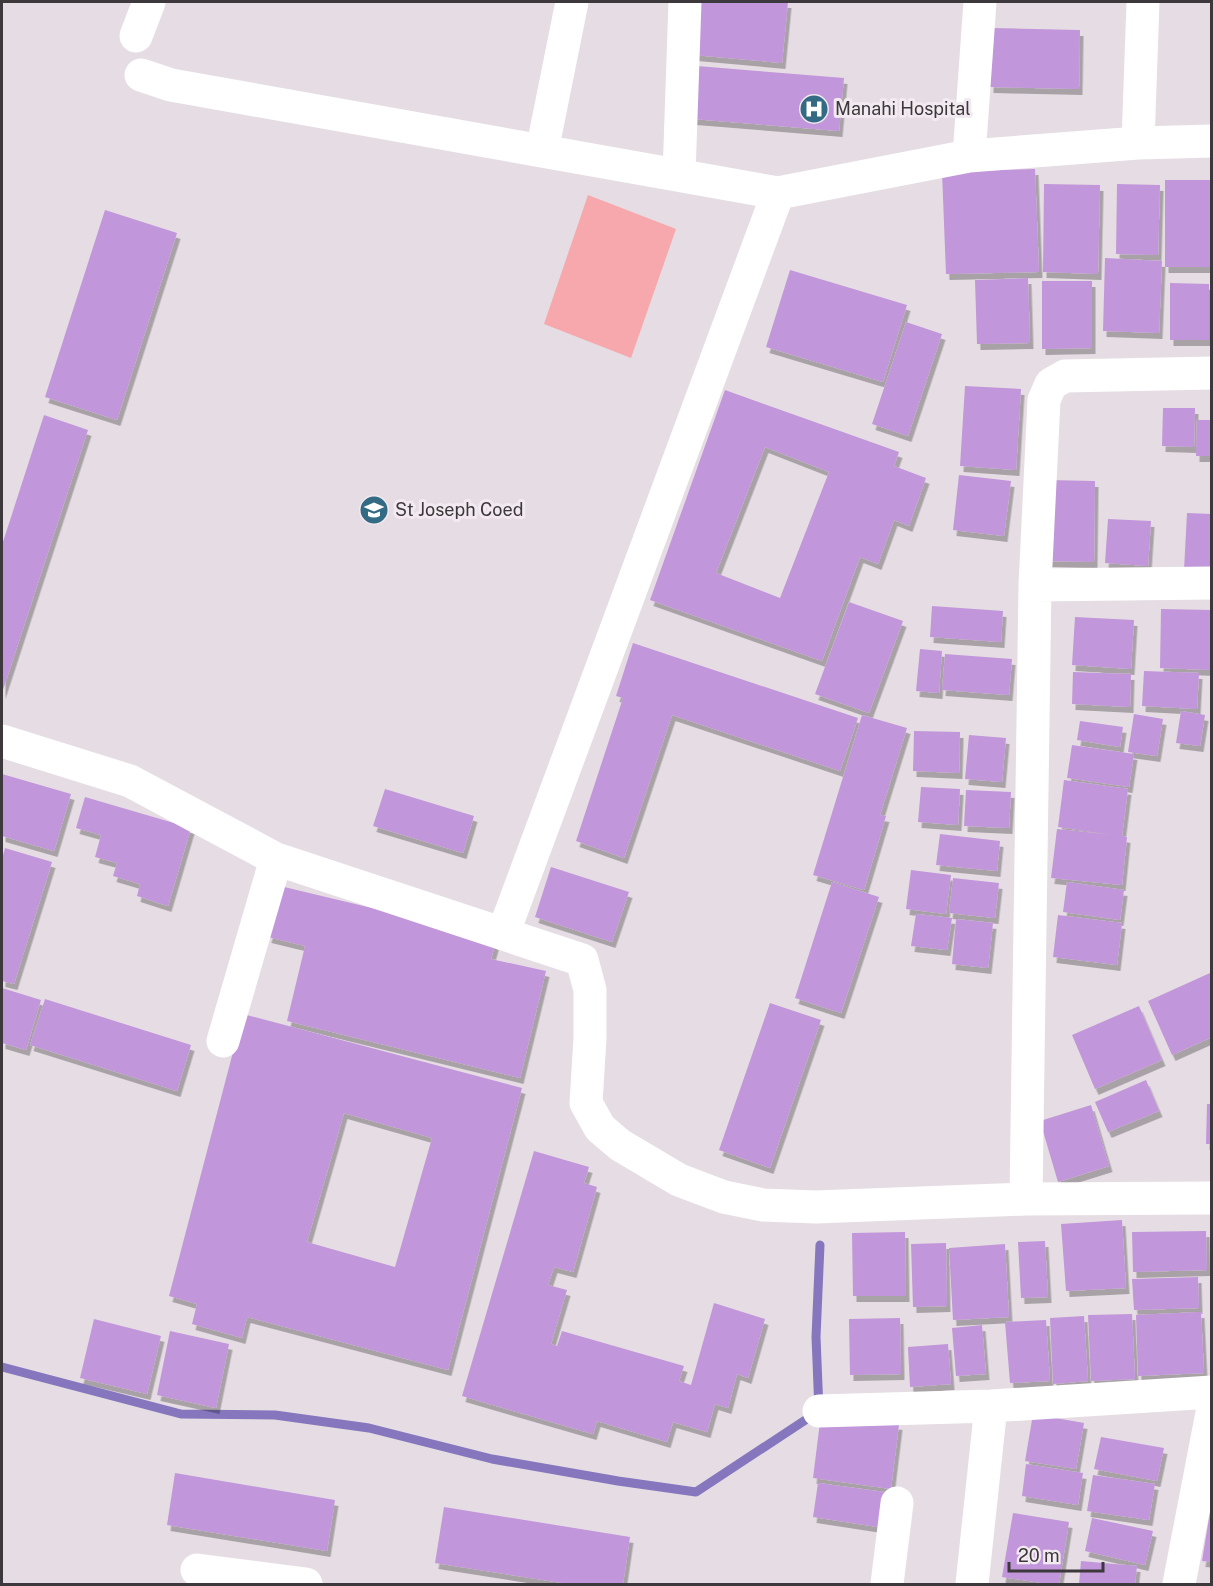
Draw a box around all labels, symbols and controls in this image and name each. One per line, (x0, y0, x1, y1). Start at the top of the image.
hospital icon: Manahi Hospital (798, 93, 830, 125)
place label: Manahi Hospital (835, 98, 971, 119)
school or university icon: St Joseph Coed (358, 494, 390, 526)
place label: St Joseph Coed (395, 499, 523, 520)
scale bar (1009, 1535, 1104, 1573)
text: 20 m (1018, 1545, 1060, 1566)

